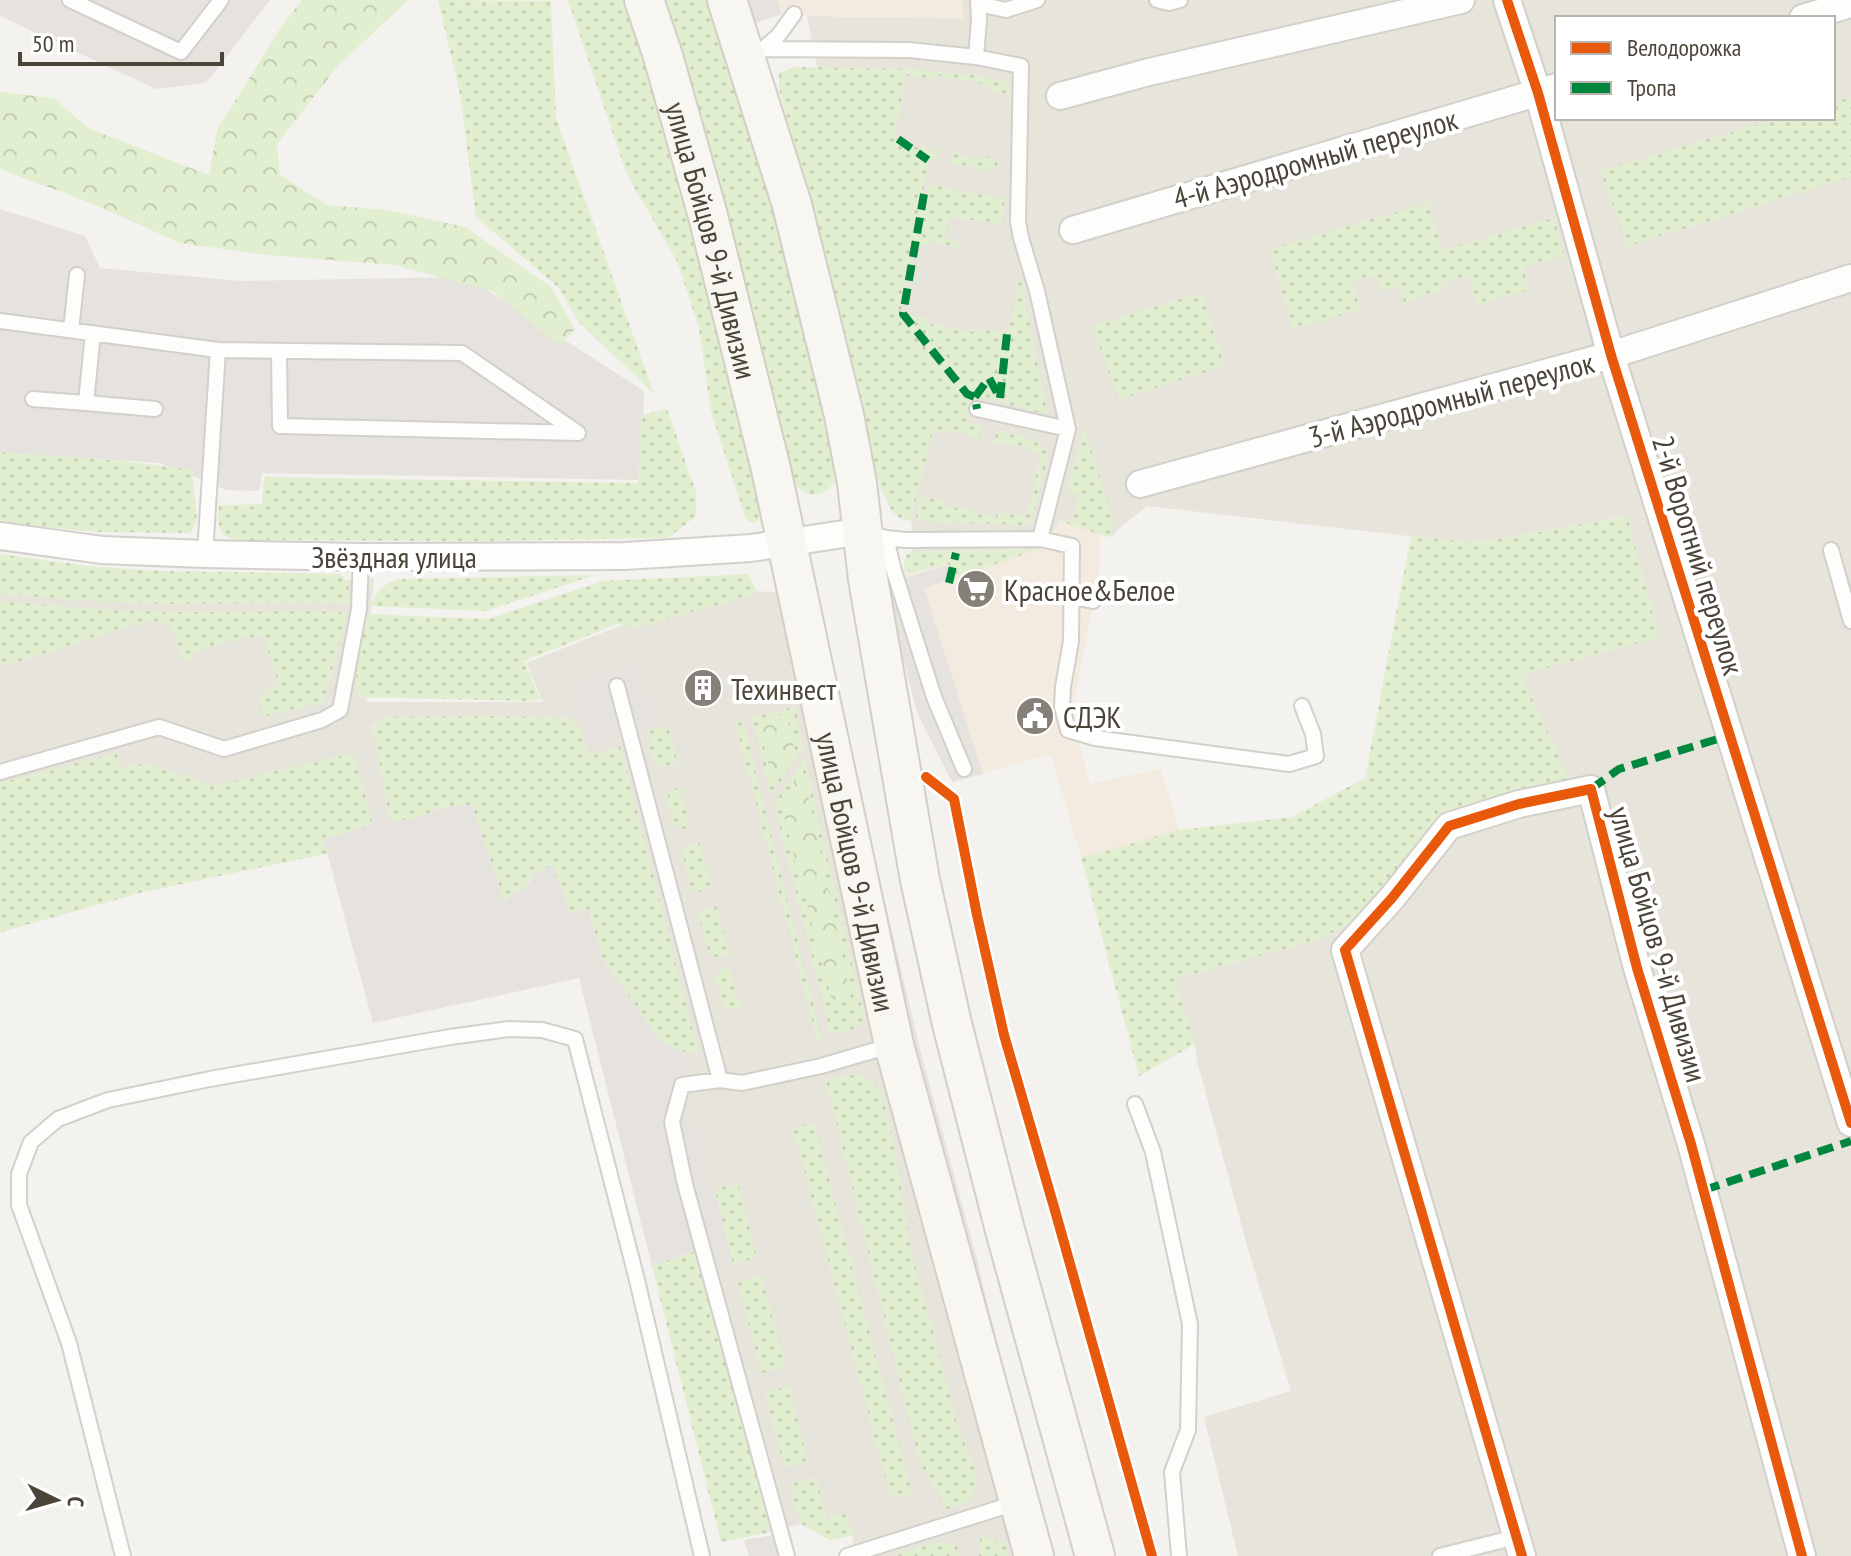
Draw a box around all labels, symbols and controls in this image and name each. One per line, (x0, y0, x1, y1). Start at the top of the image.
scale bar (20, 16, 222, 66)
legend (1555, 16, 1835, 120)
text: 50 m (32, 28, 74, 59)
text: Велодорожка (1627, 32, 1741, 63)
text: Тропа (1627, 72, 1676, 103)
street label: улица Бойцов 9-й Дивизии (657, 97, 767, 383)
street label: 4-й Аэродромный переулок (1168, 99, 1462, 217)
street label: 3-й Аэродромный переулок (1304, 342, 1598, 456)
street label: 2-й Воротний переулок (1644, 431, 1754, 680)
street label: Звёздная улица (311, 537, 477, 576)
supermarket icon: Красное&Белое (955, 568, 997, 610)
place label: Красное&Белое (1004, 570, 1175, 609)
building icon: Техинвест (682, 667, 724, 709)
place label: Техинвест (731, 669, 836, 708)
public building icon: СДЭК (1014, 695, 1056, 737)
place label: СДЭК (1063, 697, 1121, 736)
street label: улица Бойцов 9-й Дивизии (808, 728, 906, 1015)
street label: улица Бойцов 9-й Дивизии (1601, 802, 1717, 1086)
north arrow (16, 1460, 96, 1540)
text: С (62, 1496, 90, 1508)

